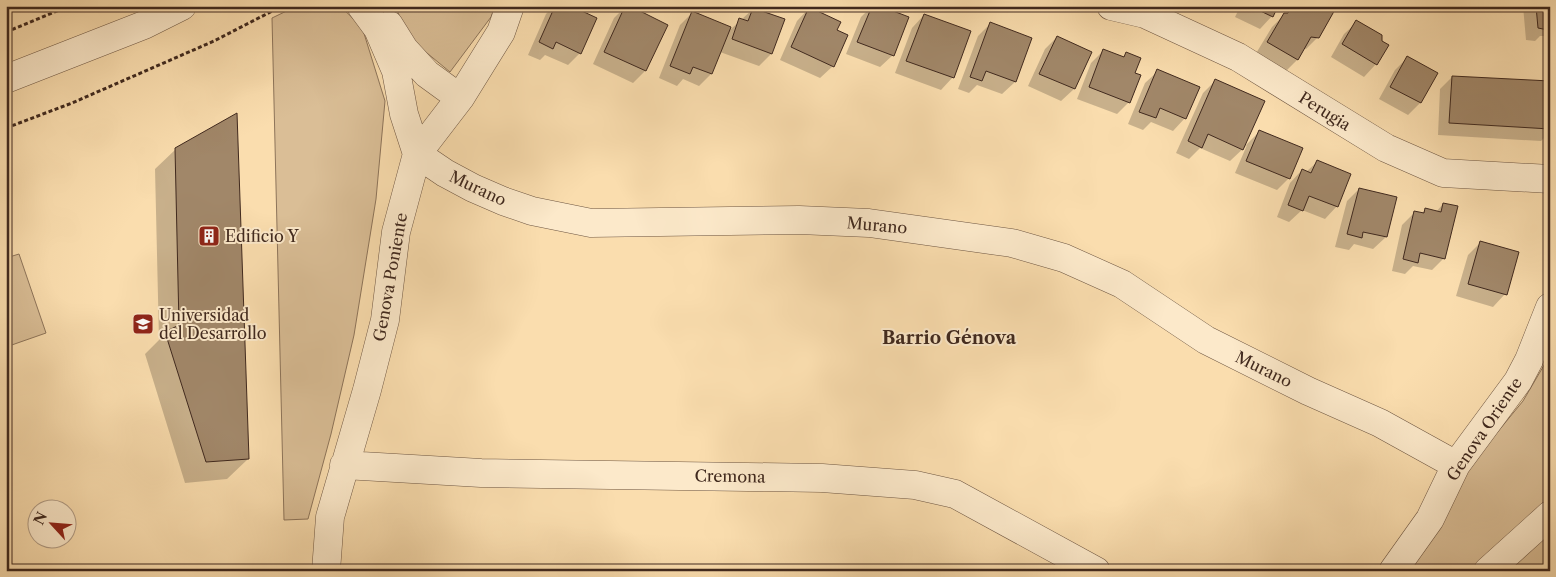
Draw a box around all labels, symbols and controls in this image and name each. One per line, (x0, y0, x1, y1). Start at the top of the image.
street label: Perugia (1295, 87, 1355, 135)
street label: Murano (446, 166, 510, 210)
street label: Genova Poniente (369, 211, 411, 343)
street label: Murano (846, 212, 908, 238)
building icon: Edificio Y (197, 224, 221, 248)
place label: Edificio Y (225, 226, 299, 246)
place label: Universidad del Desarrollo (159, 305, 267, 343)
school or university icon: Universidad del Desarrollo (131, 312, 155, 336)
district label: Barrio Génova (882, 327, 1017, 349)
street label: Murano (1232, 347, 1296, 391)
street label: Genova Oriente (1442, 373, 1526, 485)
street label: Cremona (694, 465, 766, 487)
north arrow (28, 500, 78, 550)
text: N (30, 509, 51, 528)

